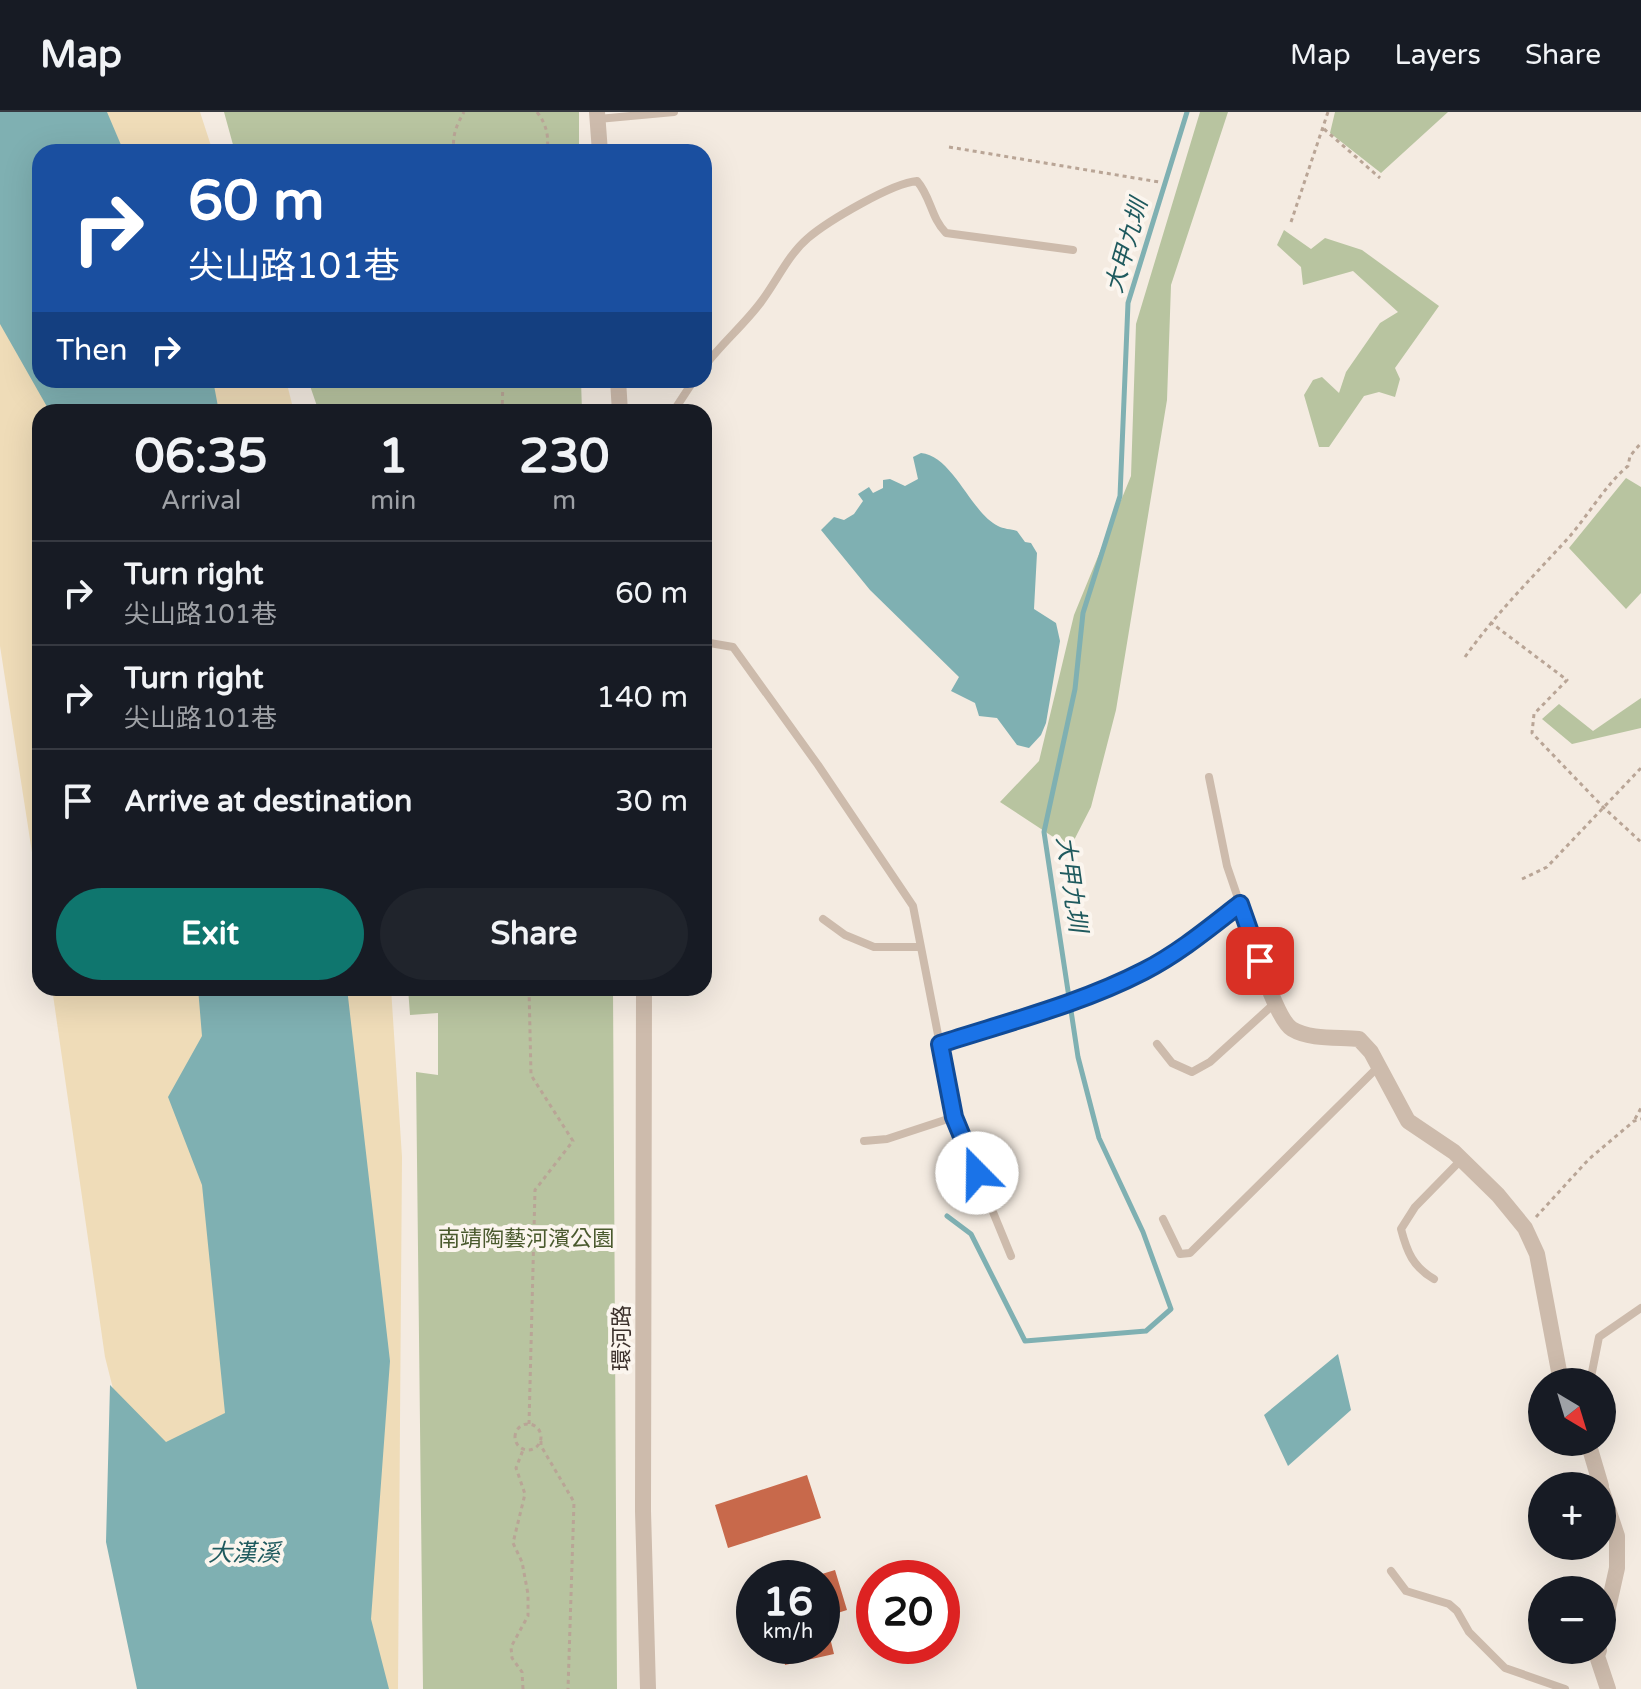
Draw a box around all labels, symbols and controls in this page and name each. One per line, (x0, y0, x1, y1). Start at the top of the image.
text: Map (40, 32, 122, 78)
text: Map (1290, 38, 1351, 72)
text: Layers (1395, 38, 1481, 72)
text: Share (1525, 38, 1601, 72)
text: 60 m (188, 168, 324, 235)
icon: right (56, 176, 160, 280)
water label: 大甲九圳 (1100, 193, 1155, 296)
text: 尖山路101巷 (188, 245, 400, 288)
icon: right (144, 328, 188, 372)
text: Then (56, 332, 128, 369)
text: 06:35 (135, 428, 268, 486)
text: 1 (378, 428, 408, 486)
text: 230 (519, 428, 609, 486)
text: Arrival (161, 485, 241, 516)
text: min (370, 485, 416, 516)
text: m (552, 485, 576, 516)
text: Turn right (124, 556, 264, 593)
icon: right (56, 571, 100, 615)
text: 60 m (615, 575, 688, 612)
text: 尖山路101巷 (124, 599, 277, 630)
text: Turn right (124, 660, 264, 697)
icon: right (56, 675, 100, 719)
text: 140 m (596, 679, 688, 716)
text: 尖山路101巷 (124, 703, 277, 734)
icon: arrive (56, 779, 100, 823)
text: Arrive at destination (124, 783, 412, 820)
text: 30 m (615, 783, 688, 820)
water label: 大甲九圳 (1050, 834, 1092, 937)
button: Exit (56, 888, 364, 980)
button: Share (380, 888, 688, 980)
pin (1226, 927, 1294, 995)
icon: arrive (1238, 939, 1282, 983)
position arrow (935, 1131, 1019, 1215)
park label: 南靖陶藝河濱公園 (438, 1226, 614, 1252)
street label: 環河路 (609, 1305, 635, 1371)
north arrow (1528, 1368, 1616, 1456)
map controls (1528, 1368, 1616, 1664)
button: + (1528, 1472, 1616, 1560)
water label: 大漢溪 (208, 1539, 283, 1568)
speed limit sign: 20 (856, 1560, 960, 1664)
button: − (1528, 1576, 1616, 1664)
text: 16 (763, 1578, 813, 1626)
text: km/h (763, 1620, 813, 1644)

